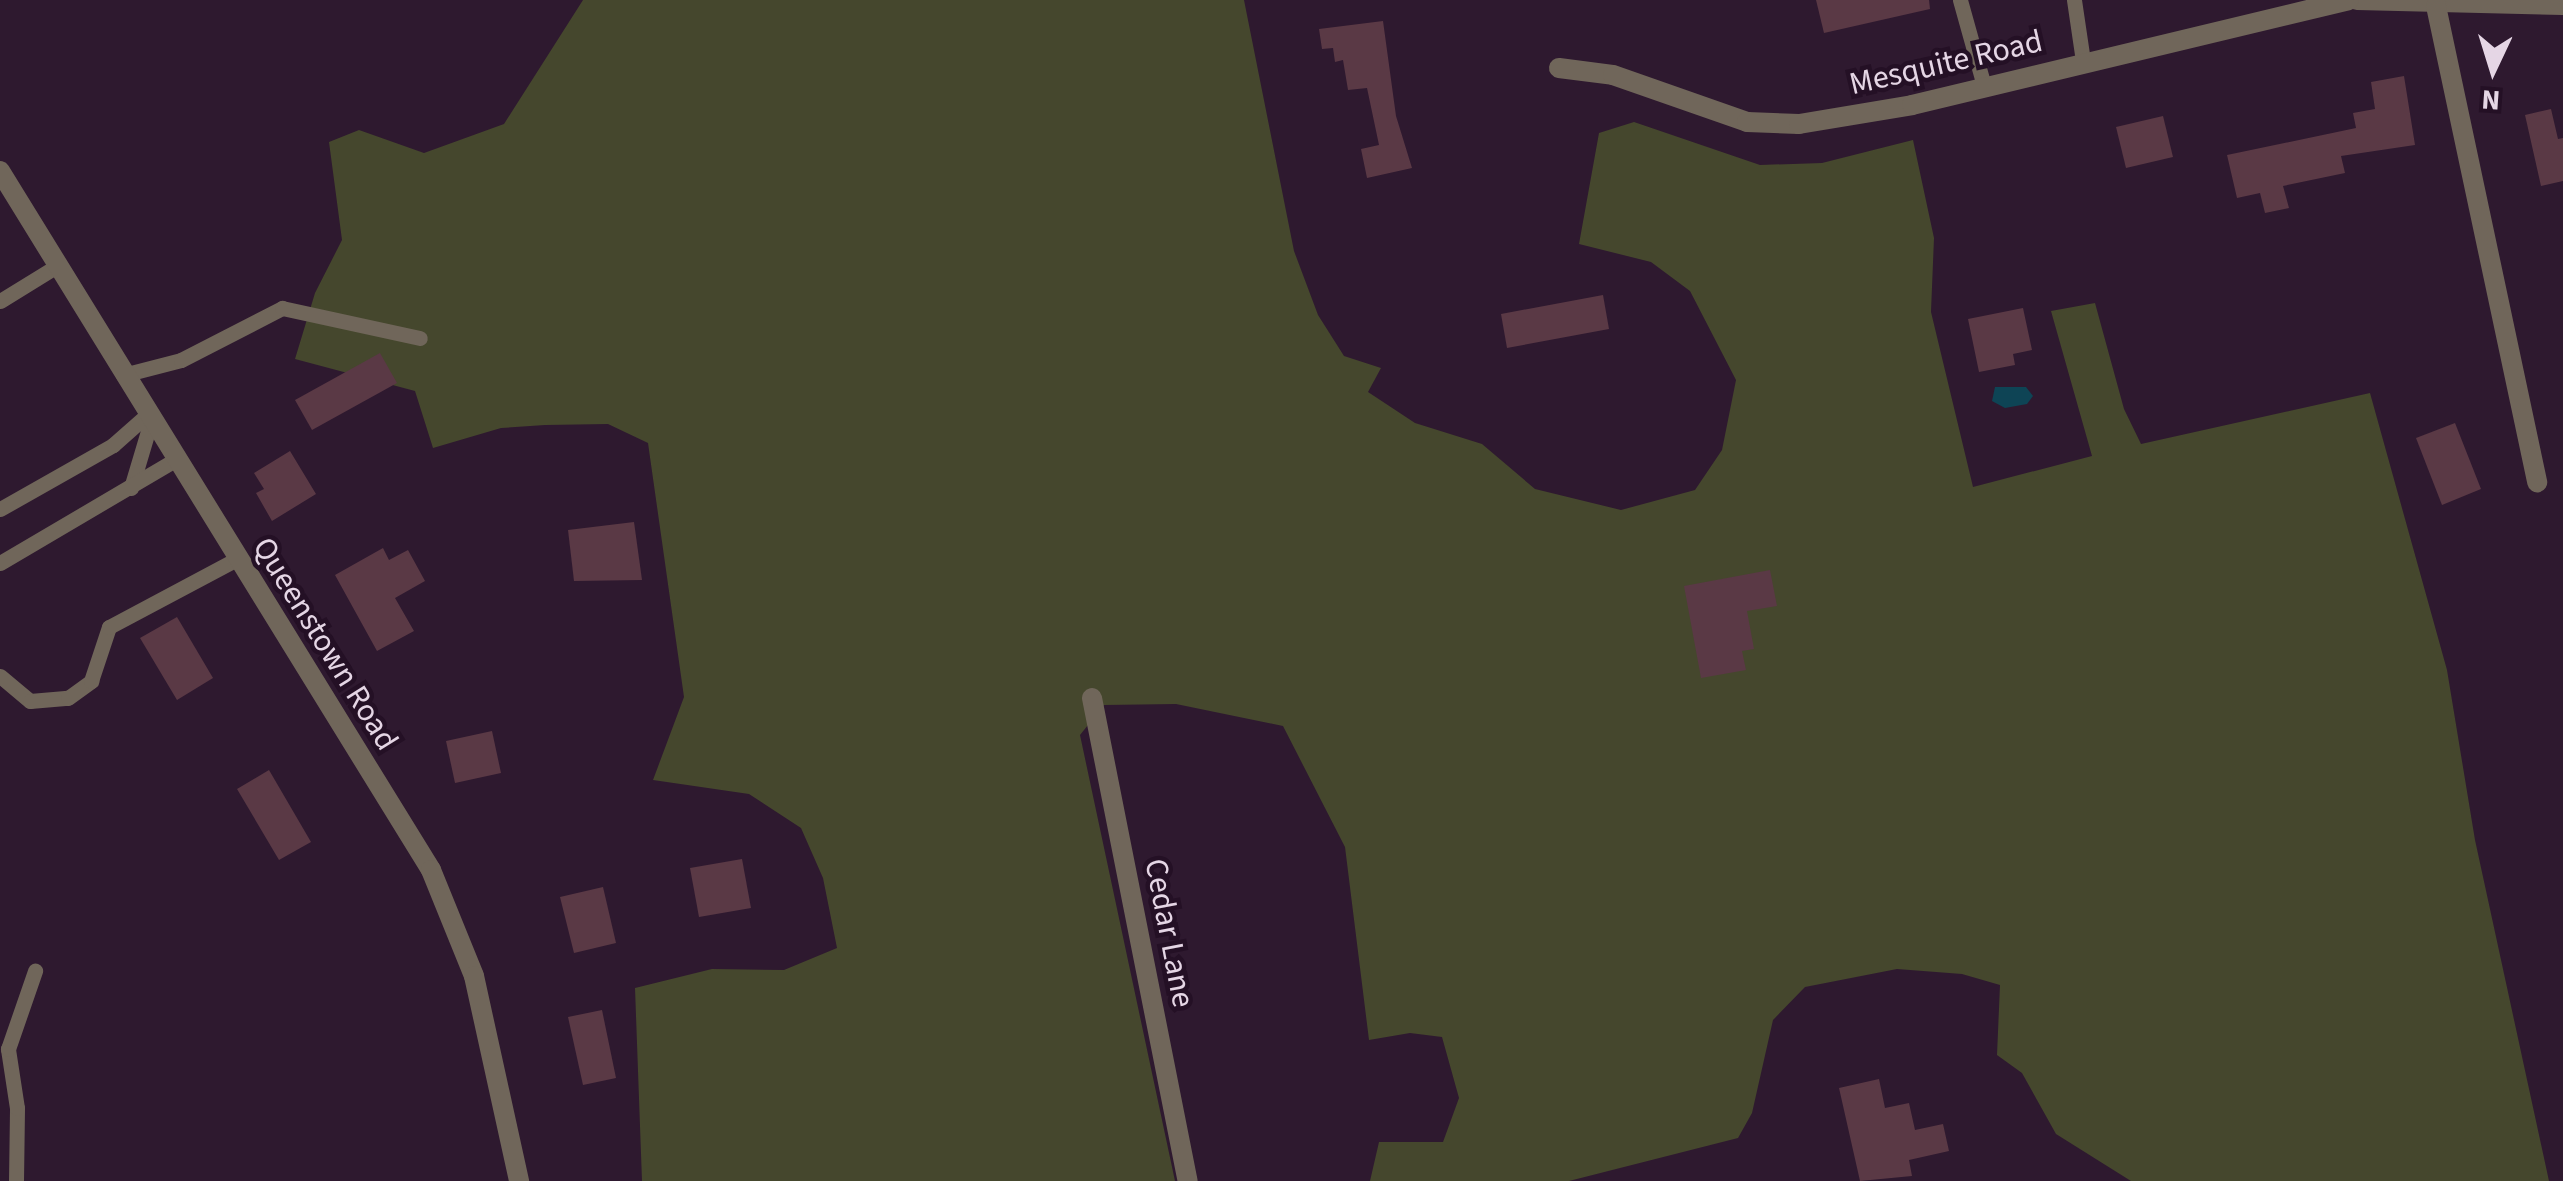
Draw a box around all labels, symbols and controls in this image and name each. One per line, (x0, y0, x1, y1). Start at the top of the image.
north arrow (2443, 20, 2543, 120)
street label: Mesquite Road (1846, 22, 2046, 104)
text: N (2480, 79, 2502, 121)
street label: Queenstown Road (244, 530, 406, 758)
street label: Cedar Lane (1136, 855, 1202, 1011)

